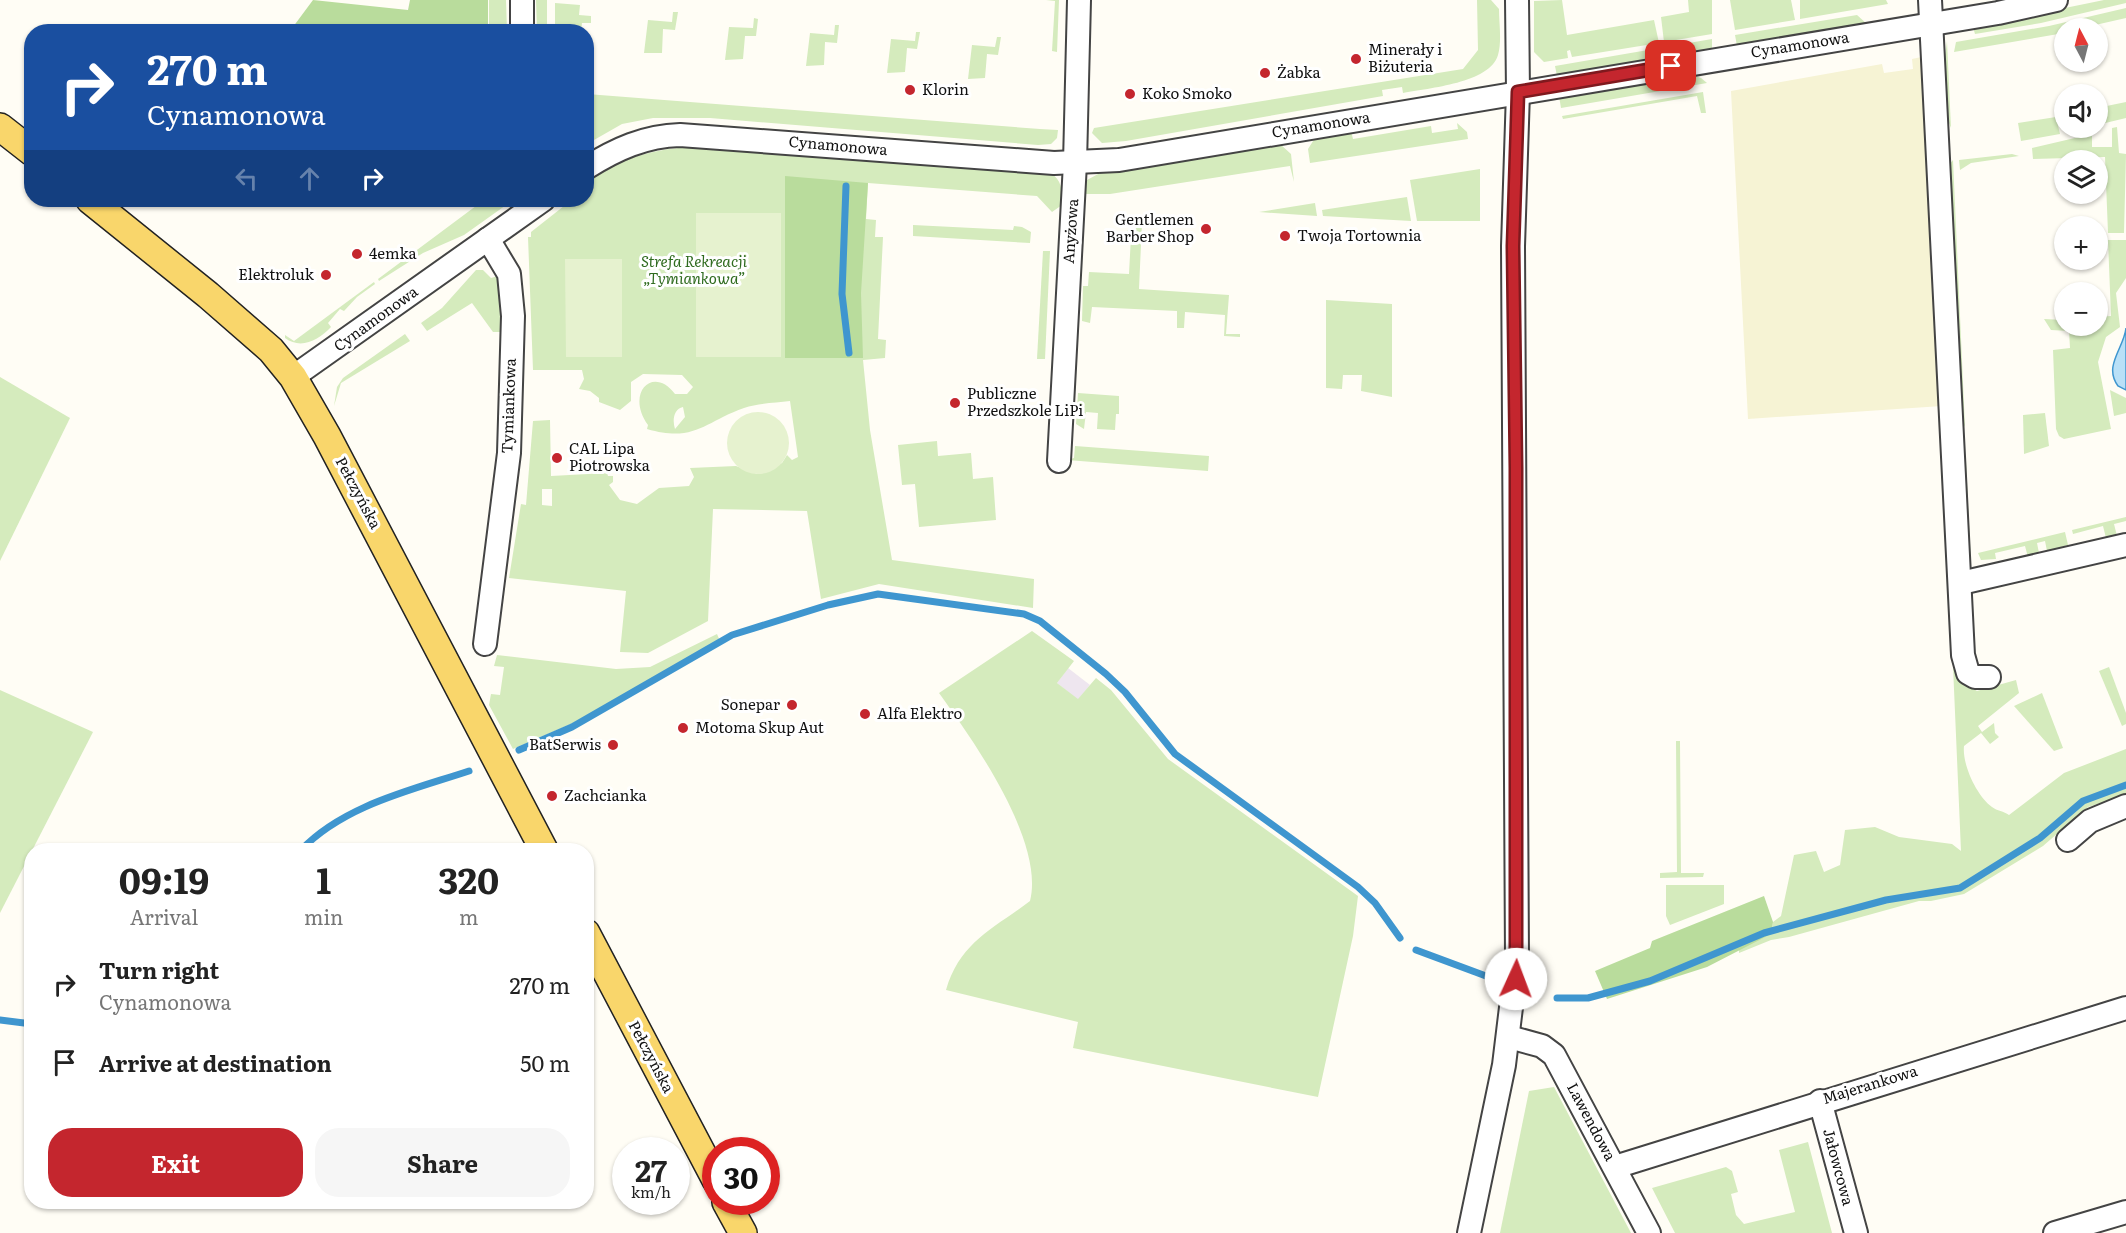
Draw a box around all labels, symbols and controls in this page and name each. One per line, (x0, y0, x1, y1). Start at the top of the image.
north arrow (2054, 18, 2108, 72)
map controls (2054, 18, 2108, 336)
street label: Cynamonowa (1749, 24, 1851, 63)
text: 270 m (147, 36, 268, 98)
place label: Minerały i Biżuteria (1368, 37, 1442, 77)
pin (1645, 40, 1696, 91)
icon: right (48, 48, 126, 126)
icon: arrive (1654, 49, 1687, 82)
marker: Minerały i Biżuteria (1349, 52, 1363, 66)
place label: Żabka (1277, 60, 1322, 83)
marker: Żabka (1258, 66, 1272, 80)
place label: Klorin (922, 77, 969, 100)
place label: Koko Smoko (1142, 81, 1232, 104)
marker: Klorin (903, 83, 917, 97)
button: sound (2054, 84, 2108, 138)
marker: Koko Smoko (1123, 87, 1137, 101)
text: Cynamonowa (147, 93, 326, 133)
street label: Cynamonowa (1270, 104, 1372, 143)
street label: Cynamonowa (788, 129, 889, 160)
button: layers (2054, 150, 2108, 204)
icon: left (230, 162, 263, 195)
icon: ahead (293, 162, 326, 195)
icon: right (356, 162, 389, 195)
street label: Anyżowa (1056, 197, 1083, 264)
place label: Gentlemen Barber Shop (1106, 207, 1194, 247)
button: + (2054, 216, 2108, 270)
marker: Gentlemen Barber Shop (1199, 222, 1213, 236)
place label: Twoja Tortownia (1297, 223, 1422, 246)
marker: Twoja Tortownia (1278, 229, 1292, 243)
place label: 4emka (369, 241, 418, 264)
marker: 4emka (350, 247, 364, 261)
park label: Strefa Rekreacji „Tymiankowa” (641, 249, 747, 289)
place label: Elektroluk (238, 262, 315, 285)
marker: Elektroluk (319, 268, 333, 282)
street label: Cynamonowa (328, 279, 423, 356)
button: − (2054, 282, 2108, 336)
street label: Tymiankowa (494, 357, 521, 454)
place label: Publiczne Przedszkole LiPi (967, 381, 1083, 421)
marker: Publiczne Przedszkole LiPi (948, 396, 962, 410)
place label: CAL Lipa Piotrowska (569, 436, 651, 476)
marker: CAL Lipa Piotrowska (550, 451, 564, 465)
street label: Pełczyńska (331, 452, 388, 533)
place label: Sonepar (721, 692, 780, 715)
marker: Sonepar (785, 698, 799, 712)
place label: Alfa Elektro (877, 701, 962, 724)
marker: Alfa Elektro (858, 707, 872, 721)
place label: Motoma Skup Aut (695, 715, 824, 738)
marker: Motoma Skup Aut (676, 721, 690, 735)
place label: BatSerwis (529, 732, 601, 755)
marker: BatSerwis (606, 738, 620, 752)
place label: Zachcianka (564, 783, 648, 806)
marker: Zachcianka (545, 789, 559, 803)
text: 09:19 (119, 852, 209, 905)
text: 1 (316, 852, 331, 905)
text: 320 (438, 852, 499, 905)
text: Arrival (130, 901, 198, 931)
text: min (304, 901, 343, 931)
text: m (459, 901, 478, 931)
position arrow (1484, 947, 1548, 1011)
text: Turn right (99, 953, 219, 986)
icon: right (48, 968, 81, 1001)
text: 270 m (509, 968, 570, 1001)
text: Cynamonowa (99, 986, 231, 1016)
street label: Pełczyńska (624, 1016, 681, 1097)
icon: arrive (48, 1046, 81, 1079)
text: Arrive at destination (99, 1046, 332, 1079)
text: 50 m (520, 1046, 570, 1079)
street label: Majerankowa (1819, 1058, 1921, 1109)
street label: Lawendowa (1562, 1078, 1623, 1165)
street label: Jałowcowa (1818, 1125, 1861, 1209)
button: Exit (48, 1128, 303, 1197)
button: Share (315, 1128, 570, 1197)
speed limit sign: 30 (702, 1137, 780, 1215)
text: 27 (635, 1147, 667, 1191)
text: km/h (631, 1180, 671, 1203)

